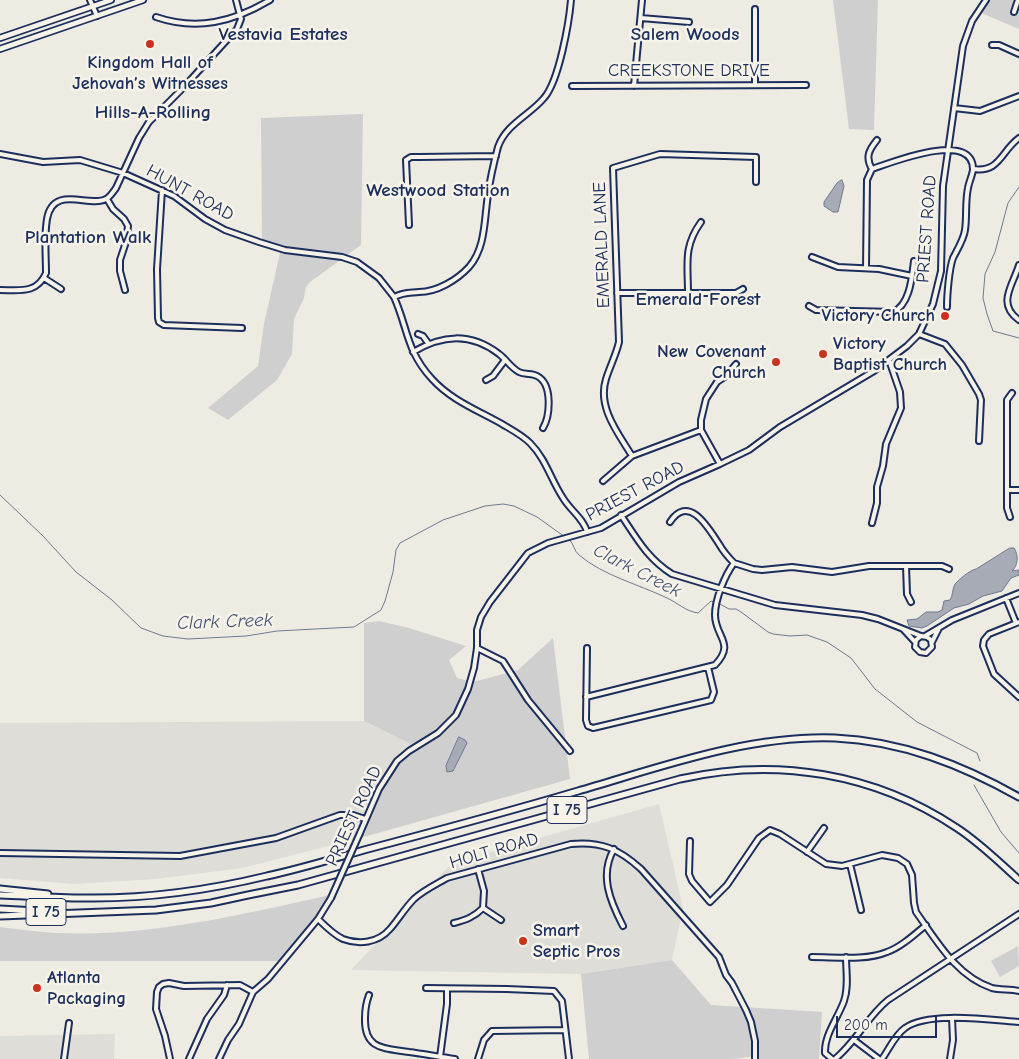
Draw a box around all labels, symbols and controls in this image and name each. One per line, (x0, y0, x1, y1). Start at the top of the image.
district label: Vestavia Estates (219, 24, 347, 46)
district label: Salem Woods (631, 24, 739, 46)
marker: Kingdom Hall of Jehovah’s Witnesses (144, 38, 156, 50)
place label: Kingdom Hall of Jehovah’s Witnesses (72, 52, 228, 94)
street label: CREEKSTONE DRIVE (608, 60, 770, 82)
district label: Hills-A-Rolling (95, 102, 211, 124)
street label: HUNT ROAD (142, 160, 238, 226)
street label: PRIEST ROAD (912, 174, 942, 284)
district label: Westwood Station (366, 180, 510, 202)
street label: EMERALD LANE (589, 181, 615, 309)
district label: Plantation Walk (25, 227, 151, 249)
district label: Emerald Forest (635, 289, 761, 311)
place label: Victory Church (821, 305, 935, 327)
marker: Victory Church (939, 310, 951, 322)
place label: Victory Baptist Church (833, 333, 947, 376)
place label: New Covenant Church (657, 341, 766, 384)
marker: Victory Baptist Church (817, 348, 829, 360)
marker: New Covenant Church (770, 356, 782, 368)
street label: PRIEST ROAD (582, 456, 688, 526)
water label: Clark Creek (589, 539, 685, 603)
water label: Clark Creek (177, 609, 273, 635)
street label: PRIEST ROAD (321, 762, 387, 870)
road number: I 75 (547, 796, 587, 824)
street label: HOLT ROAD (447, 828, 541, 874)
road number: I 75 (26, 899, 66, 926)
place label: Smart Septic Pros (533, 920, 620, 962)
marker: Smart Septic Pros (517, 935, 529, 947)
place label: Atlanta Packaging (47, 967, 126, 1010)
marker: Atlanta Packaging (31, 982, 43, 994)
scale bar (839, 1006, 940, 1038)
text: 200 m (844, 1016, 888, 1034)

